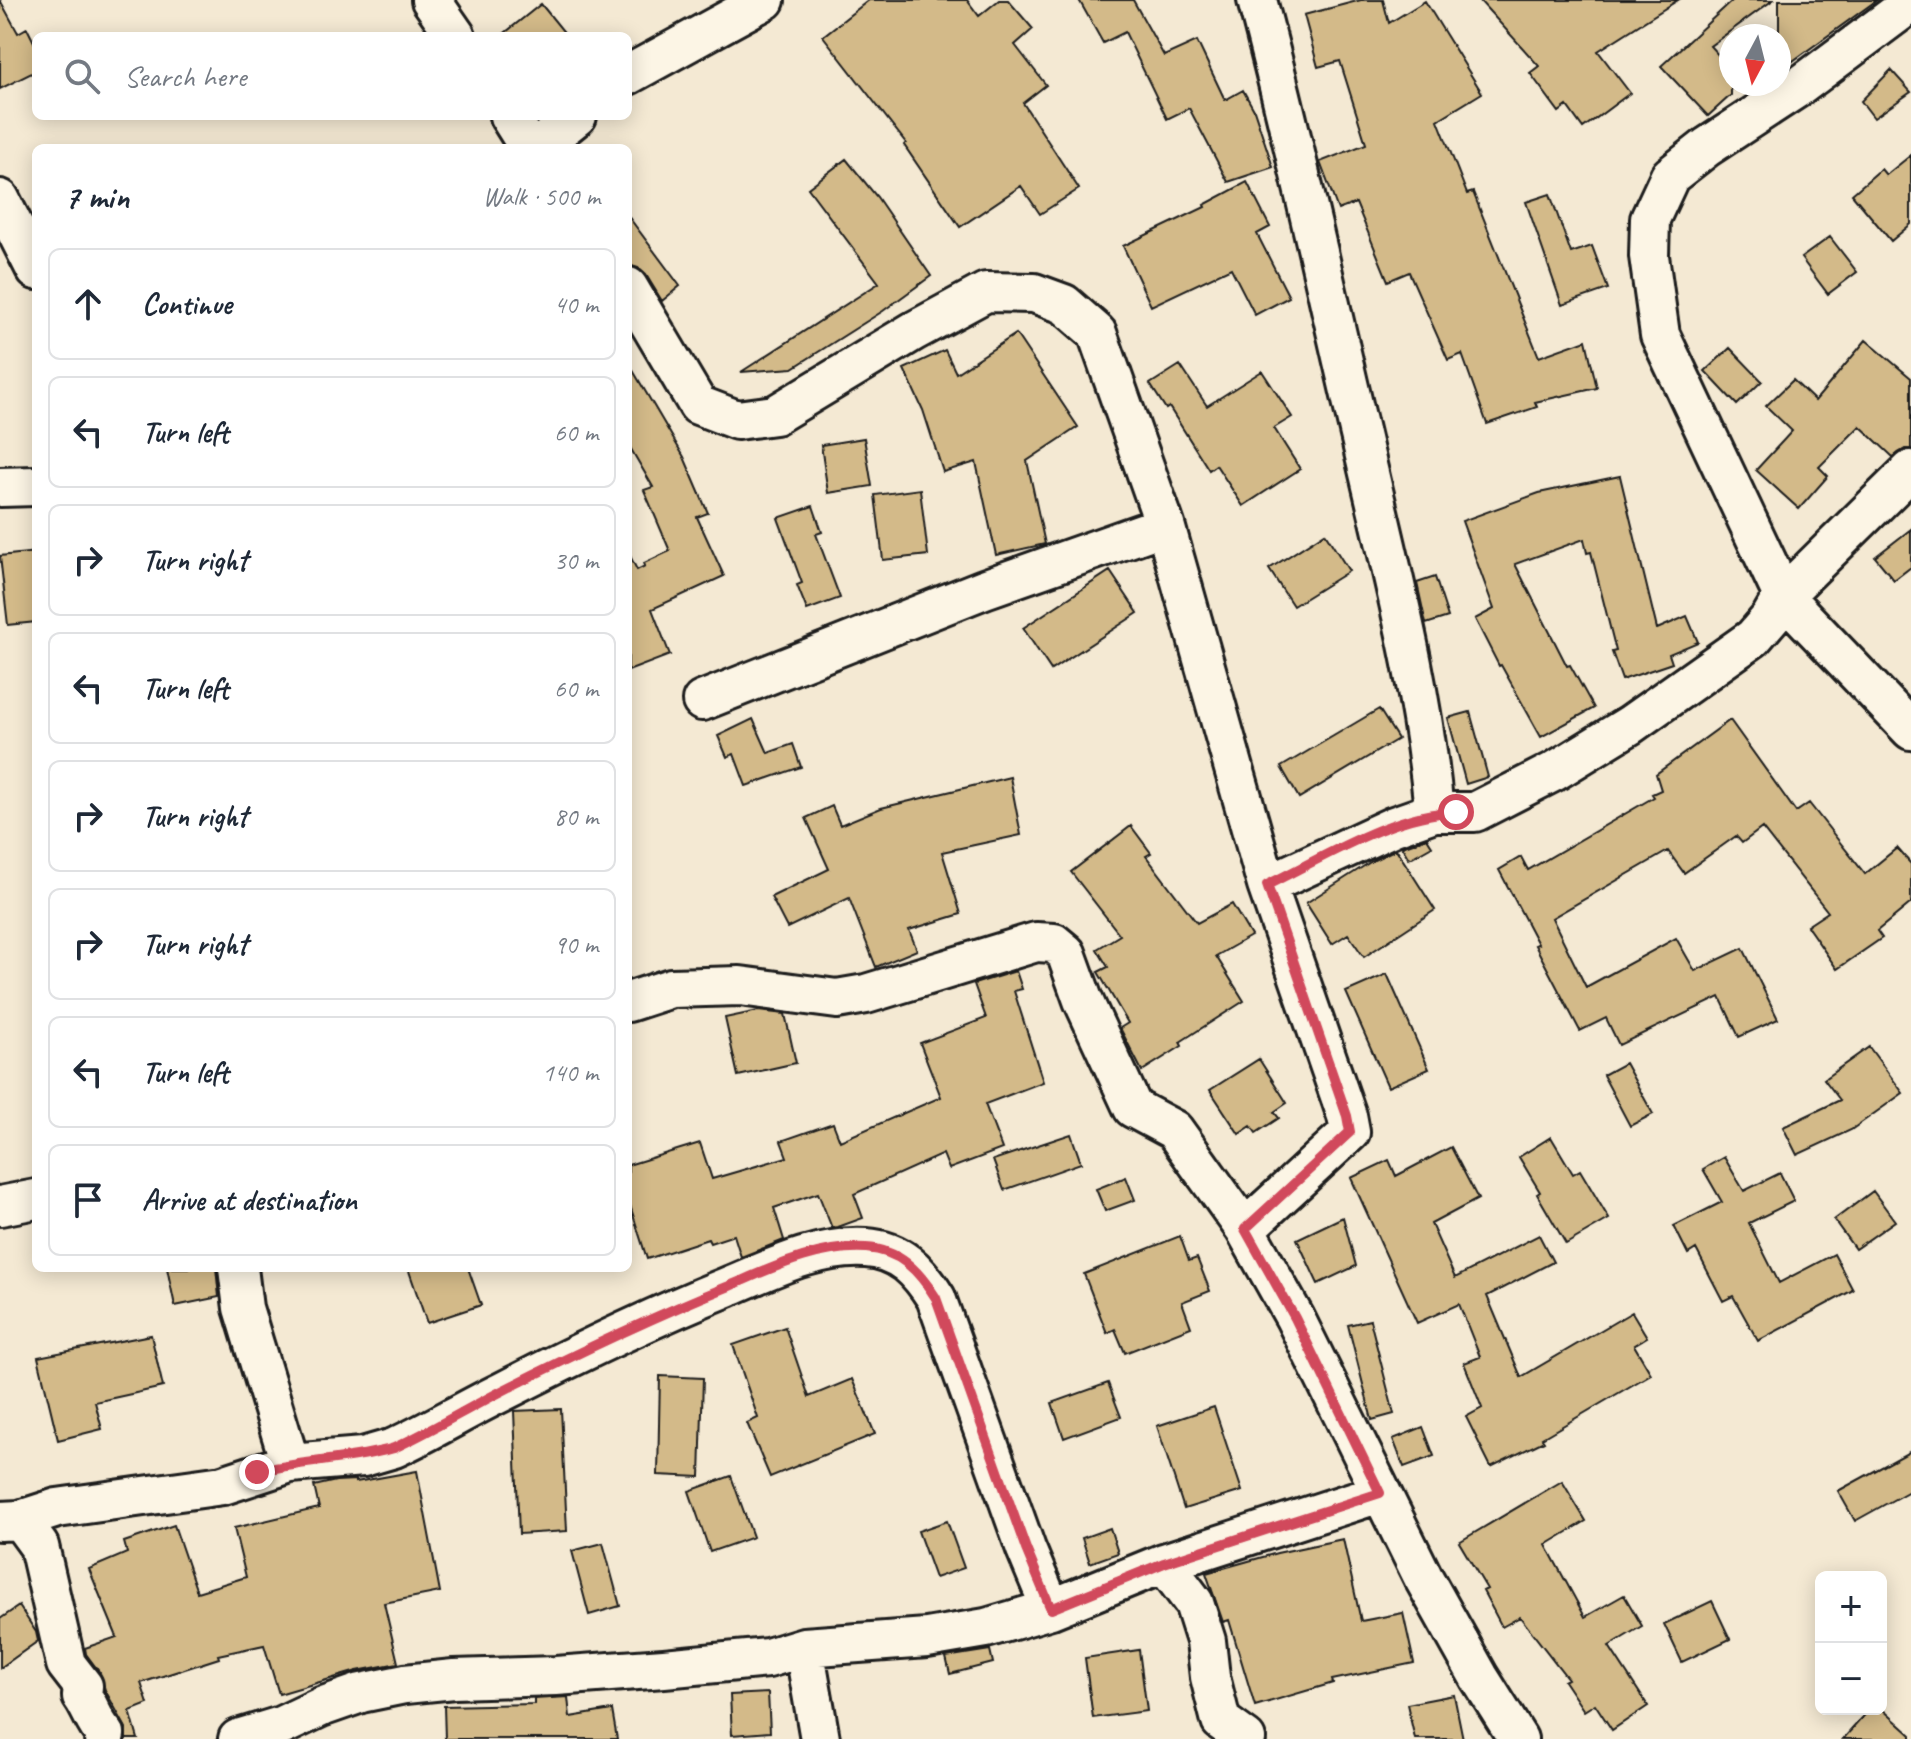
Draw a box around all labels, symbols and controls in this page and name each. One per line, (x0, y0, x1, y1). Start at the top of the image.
north arrow (1719, 24, 1791, 96)
search box (32, 32, 632, 120)
icon: search (60, 54, 104, 98)
text: Search here (124, 57, 246, 95)
text: 7 min (64, 175, 129, 218)
text: Walk · 500 m (483, 180, 600, 213)
icon: ahead (66, 282, 110, 326)
text: Continue (142, 285, 232, 323)
text: 40 m (554, 288, 598, 321)
icon: left (66, 410, 110, 454)
text: Turn left (142, 413, 229, 451)
text: 60 m (554, 416, 598, 449)
icon: right (66, 538, 110, 582)
text: Turn right (142, 541, 247, 579)
text: 30 m (554, 544, 598, 577)
icon: left (66, 666, 110, 710)
text: Turn left (142, 669, 229, 707)
text: 60 m (554, 672, 598, 705)
icon: right (66, 794, 110, 838)
route start (1438, 794, 1474, 830)
text: Turn right (142, 797, 247, 835)
text: 80 m (554, 800, 598, 833)
icon: right (66, 922, 110, 966)
text: Turn right (142, 925, 247, 963)
text: 90 m (554, 928, 598, 961)
icon: left (66, 1050, 110, 1094)
text: Turn left (142, 1053, 229, 1091)
text: 140 m (542, 1056, 598, 1089)
icon: arrive (66, 1178, 110, 1222)
text: Arrive at destination (142, 1181, 357, 1219)
route end (239, 1454, 275, 1490)
map controls (1815, 1571, 1887, 1715)
button: + (1815, 1571, 1887, 1643)
button: − (1815, 1643, 1887, 1715)

